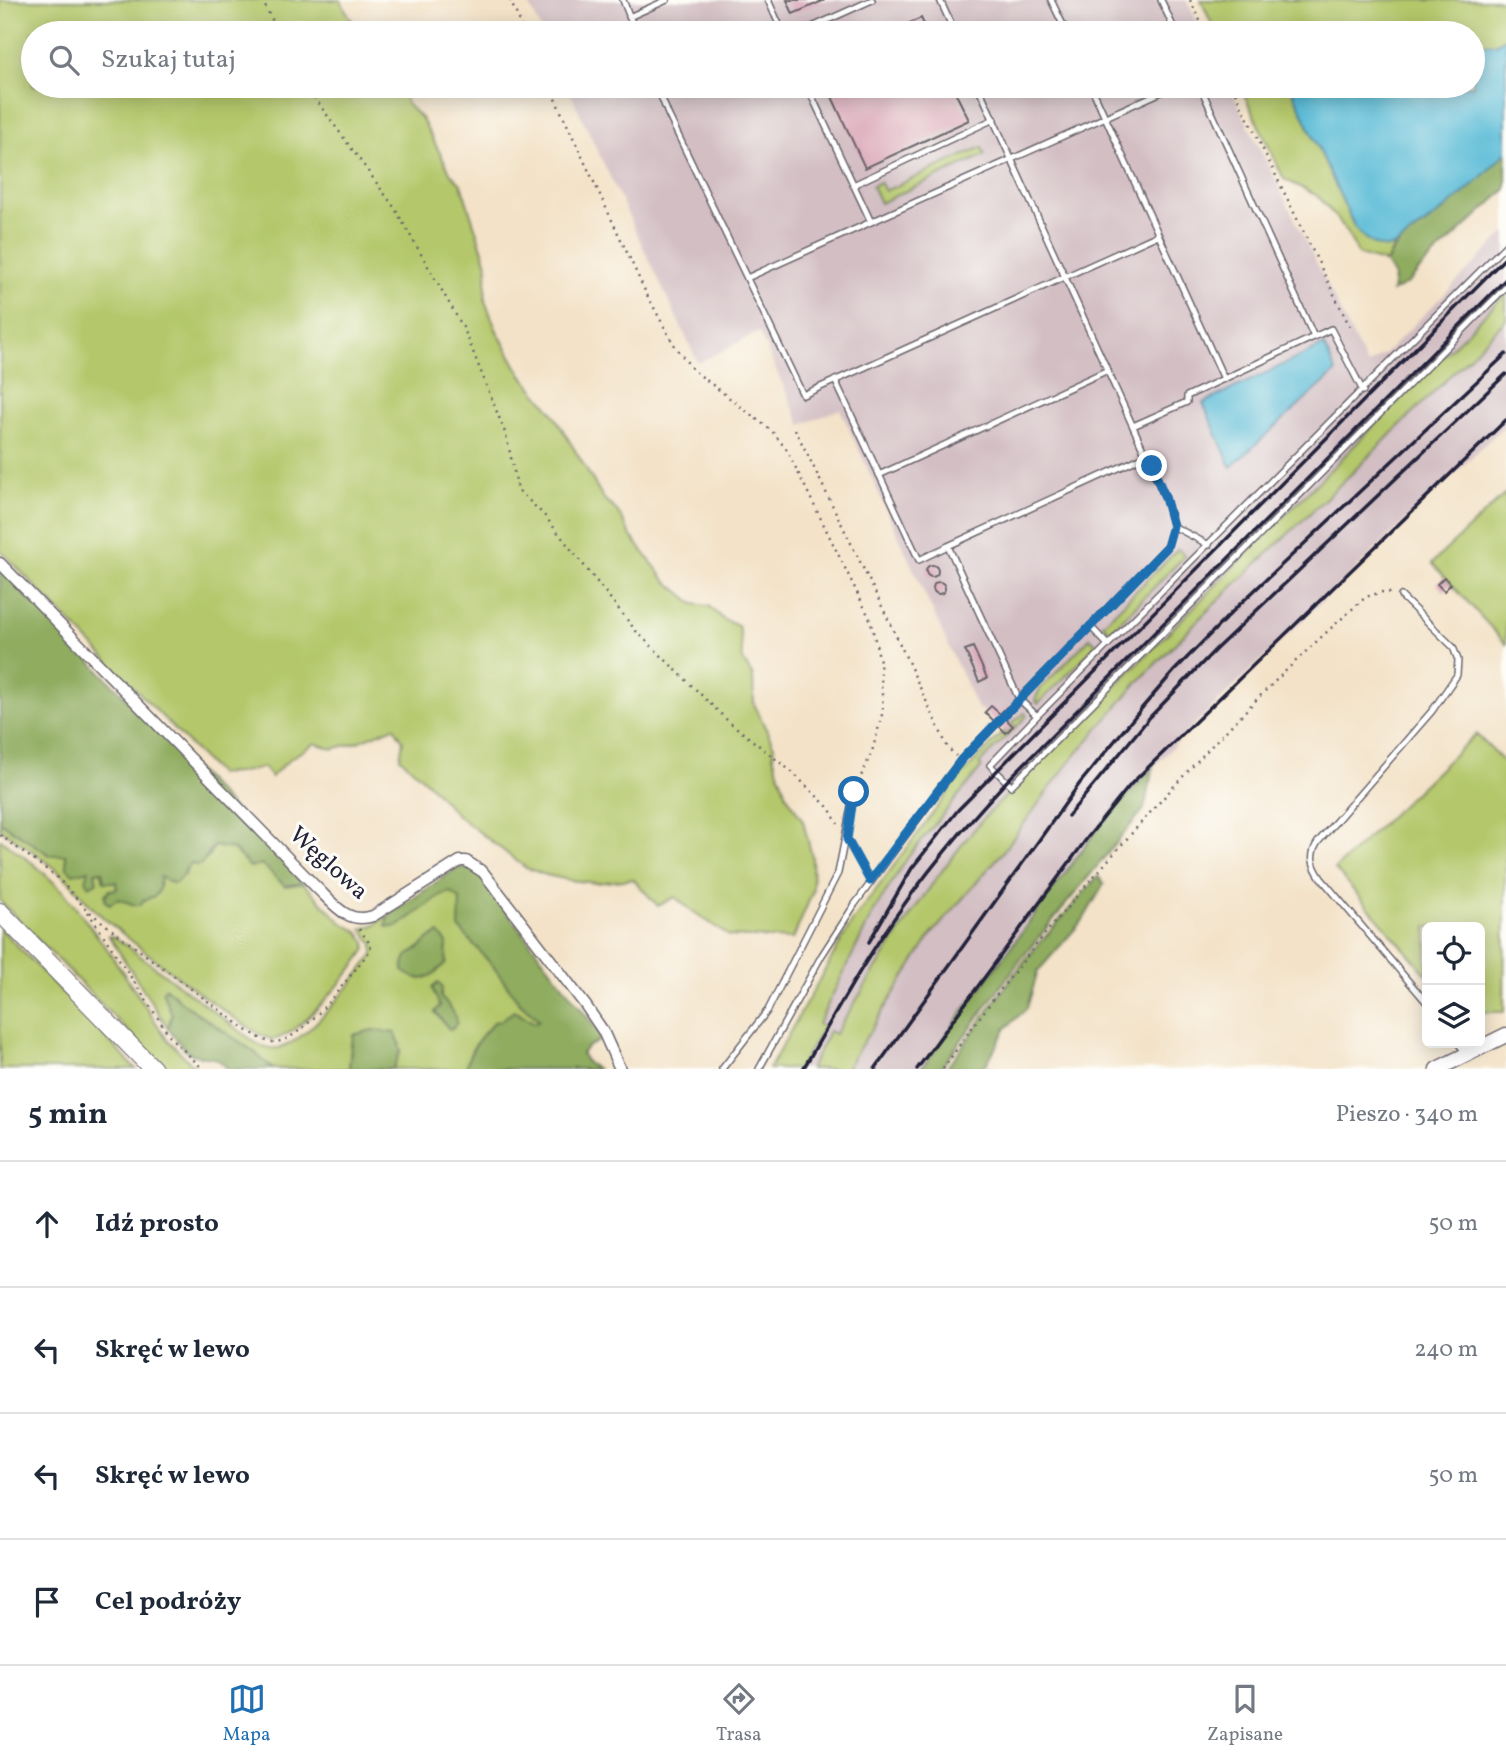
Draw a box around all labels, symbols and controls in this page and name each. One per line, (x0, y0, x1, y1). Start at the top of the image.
search box (21, 21, 1485, 98)
icon: search (45, 41, 83, 79)
text: Szukaj tutaj (101, 42, 236, 78)
route end (1136, 450, 1167, 481)
route start (838, 776, 869, 807)
street label: Węglowa (281, 819, 375, 909)
map controls (1422, 922, 1485, 1048)
button: locate (1422, 922, 1485, 985)
button: layers (1422, 985, 1485, 1048)
text: 5 min (28, 1094, 108, 1136)
text: Pieszo · 340 m (1336, 1099, 1478, 1131)
icon: ahead (28, 1205, 66, 1243)
text: Idź prosto (95, 1206, 219, 1242)
text: 50 m (1429, 1208, 1478, 1240)
icon: left (28, 1331, 66, 1369)
text: Skręć w lewo (95, 1332, 250, 1368)
text: 240 m (1414, 1334, 1478, 1366)
icon: left (28, 1457, 66, 1495)
text: Skręć w lewo (95, 1458, 250, 1494)
text: 50 m (1429, 1460, 1478, 1492)
icon: arrive (28, 1583, 66, 1621)
text: Cel podróży (95, 1584, 241, 1620)
tab: Mapa (223, 1680, 270, 1748)
tab: Trasa (716, 1680, 761, 1748)
tab: Zapisane (1207, 1680, 1283, 1748)

